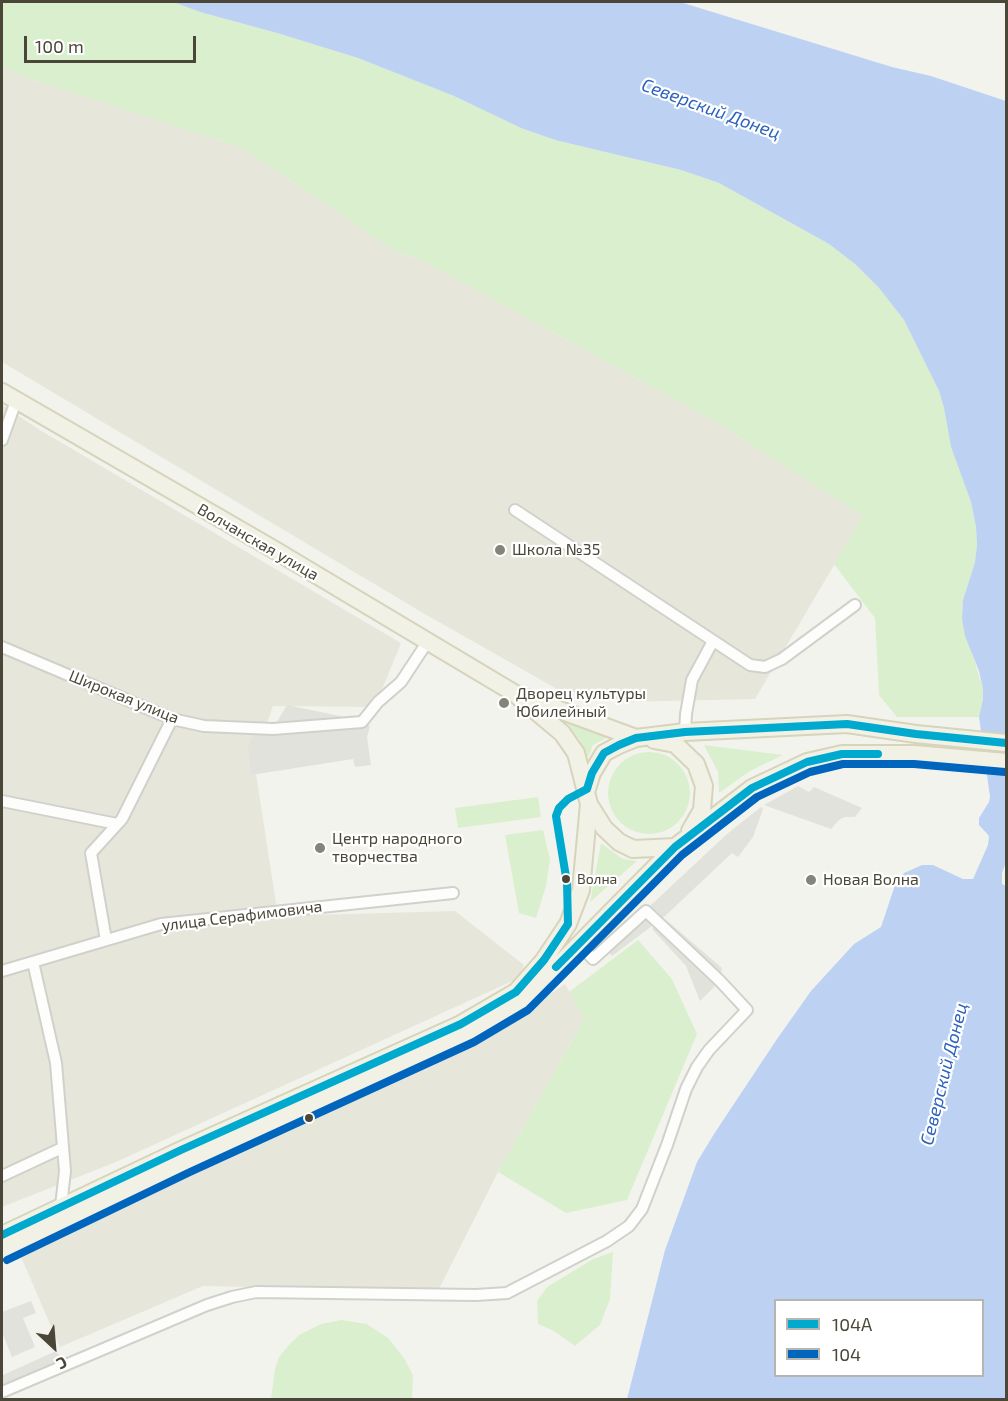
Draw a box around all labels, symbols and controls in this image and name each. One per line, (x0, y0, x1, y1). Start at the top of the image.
scale bar (27, 24, 200, 62)
text: 100 m (35, 35, 84, 57)
water label: Северский Донец (639, 74, 783, 144)
street label: Волчанская улица (194, 499, 322, 585)
place label: Школа №35 (512, 540, 600, 560)
marker: Школа №35 (493, 543, 507, 557)
street label: Широкая улица (66, 666, 182, 728)
place label: Дворец культуры Юбилейный (516, 684, 646, 722)
marker: Дворец культуры Юбилейный (497, 696, 511, 710)
place label: Центр народного творчества (332, 829, 462, 867)
marker: Центр народного творчества (313, 841, 327, 855)
place label: Новая Волна (823, 870, 919, 890)
place label: Волна (577, 871, 617, 887)
marker: Волна (560, 873, 572, 885)
marker: Новая Волна (804, 873, 818, 887)
street label: улица Серафимовича (161, 897, 323, 935)
water label: Северский Донец (916, 1001, 972, 1147)
unlabelled marker (303, 1112, 315, 1124)
legend (774, 1299, 984, 1377)
text: 104А (832, 1313, 872, 1335)
north arrow (24, 1317, 84, 1377)
text: 104 (832, 1343, 861, 1365)
text: С (54, 1353, 71, 1374)

